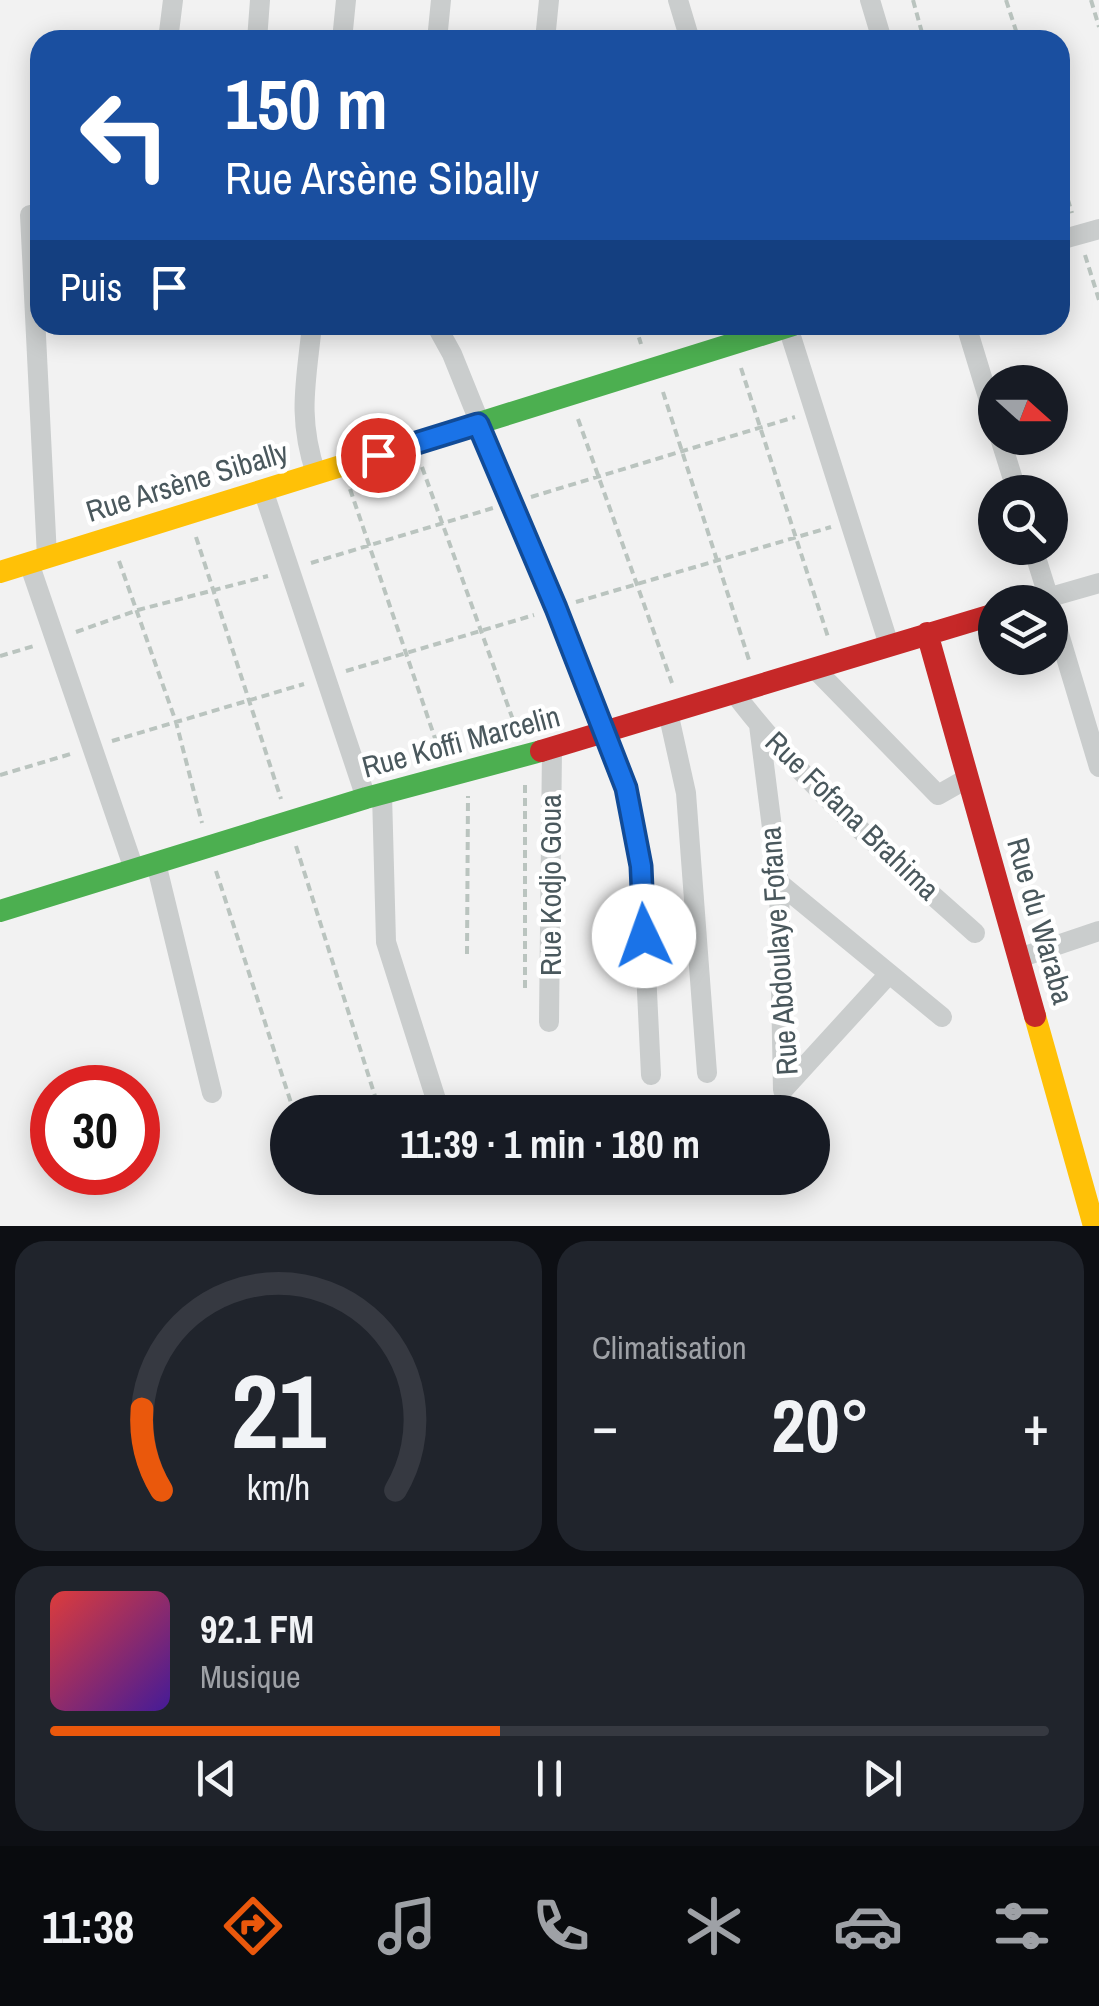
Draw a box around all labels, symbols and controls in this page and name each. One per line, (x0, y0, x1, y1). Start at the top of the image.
text: 150 m (225, 57, 388, 151)
icon: left (60, 70, 190, 200)
text: Rue Arsène Sibally (225, 147, 539, 208)
icon: arrive (142, 260, 197, 315)
text: Puis (60, 262, 122, 313)
north arrow (978, 365, 1068, 455)
map controls (978, 365, 1068, 675)
pin (336, 413, 421, 498)
icon: arrive (351, 428, 406, 483)
street label: Rue Arsène Sibally (81, 431, 293, 531)
button: search (978, 475, 1068, 565)
button: layers (978, 585, 1068, 675)
street label: Rue Koffi Marcelin (357, 695, 564, 787)
street label: Rue Fofana Brahima (757, 722, 949, 909)
street label: Rue Kodjo Goua (530, 794, 570, 976)
street label: Rue Abdoulaye Fofana (749, 825, 807, 1077)
street label: Rue du Waraba (998, 833, 1084, 1009)
position arrow (592, 884, 696, 988)
speed limit sign: 30 (30, 1065, 160, 1195)
text: 11:39 · 1 min · 180 m (400, 1119, 700, 1170)
text: Climatisation (592, 1326, 747, 1369)
text: 21 (231, 1340, 326, 1480)
text: 20° (771, 1374, 870, 1475)
text: − (592, 1388, 618, 1462)
text: + (1023, 1388, 1049, 1462)
text: km/h (247, 1463, 310, 1511)
text: 92.1 FM (200, 1604, 314, 1655)
text: Musique (200, 1655, 301, 1698)
icon: previous (189, 1751, 244, 1806)
icon: pause (522, 1751, 577, 1806)
icon: next (855, 1751, 910, 1806)
icon: directions (218, 1891, 288, 1961)
icon: music (372, 1891, 442, 1961)
icon: phone (526, 1891, 596, 1961)
icon: climate (679, 1891, 749, 1961)
icon: car (833, 1891, 903, 1961)
icon: filters (987, 1891, 1057, 1961)
text: 11:38 (42, 1896, 134, 1957)

